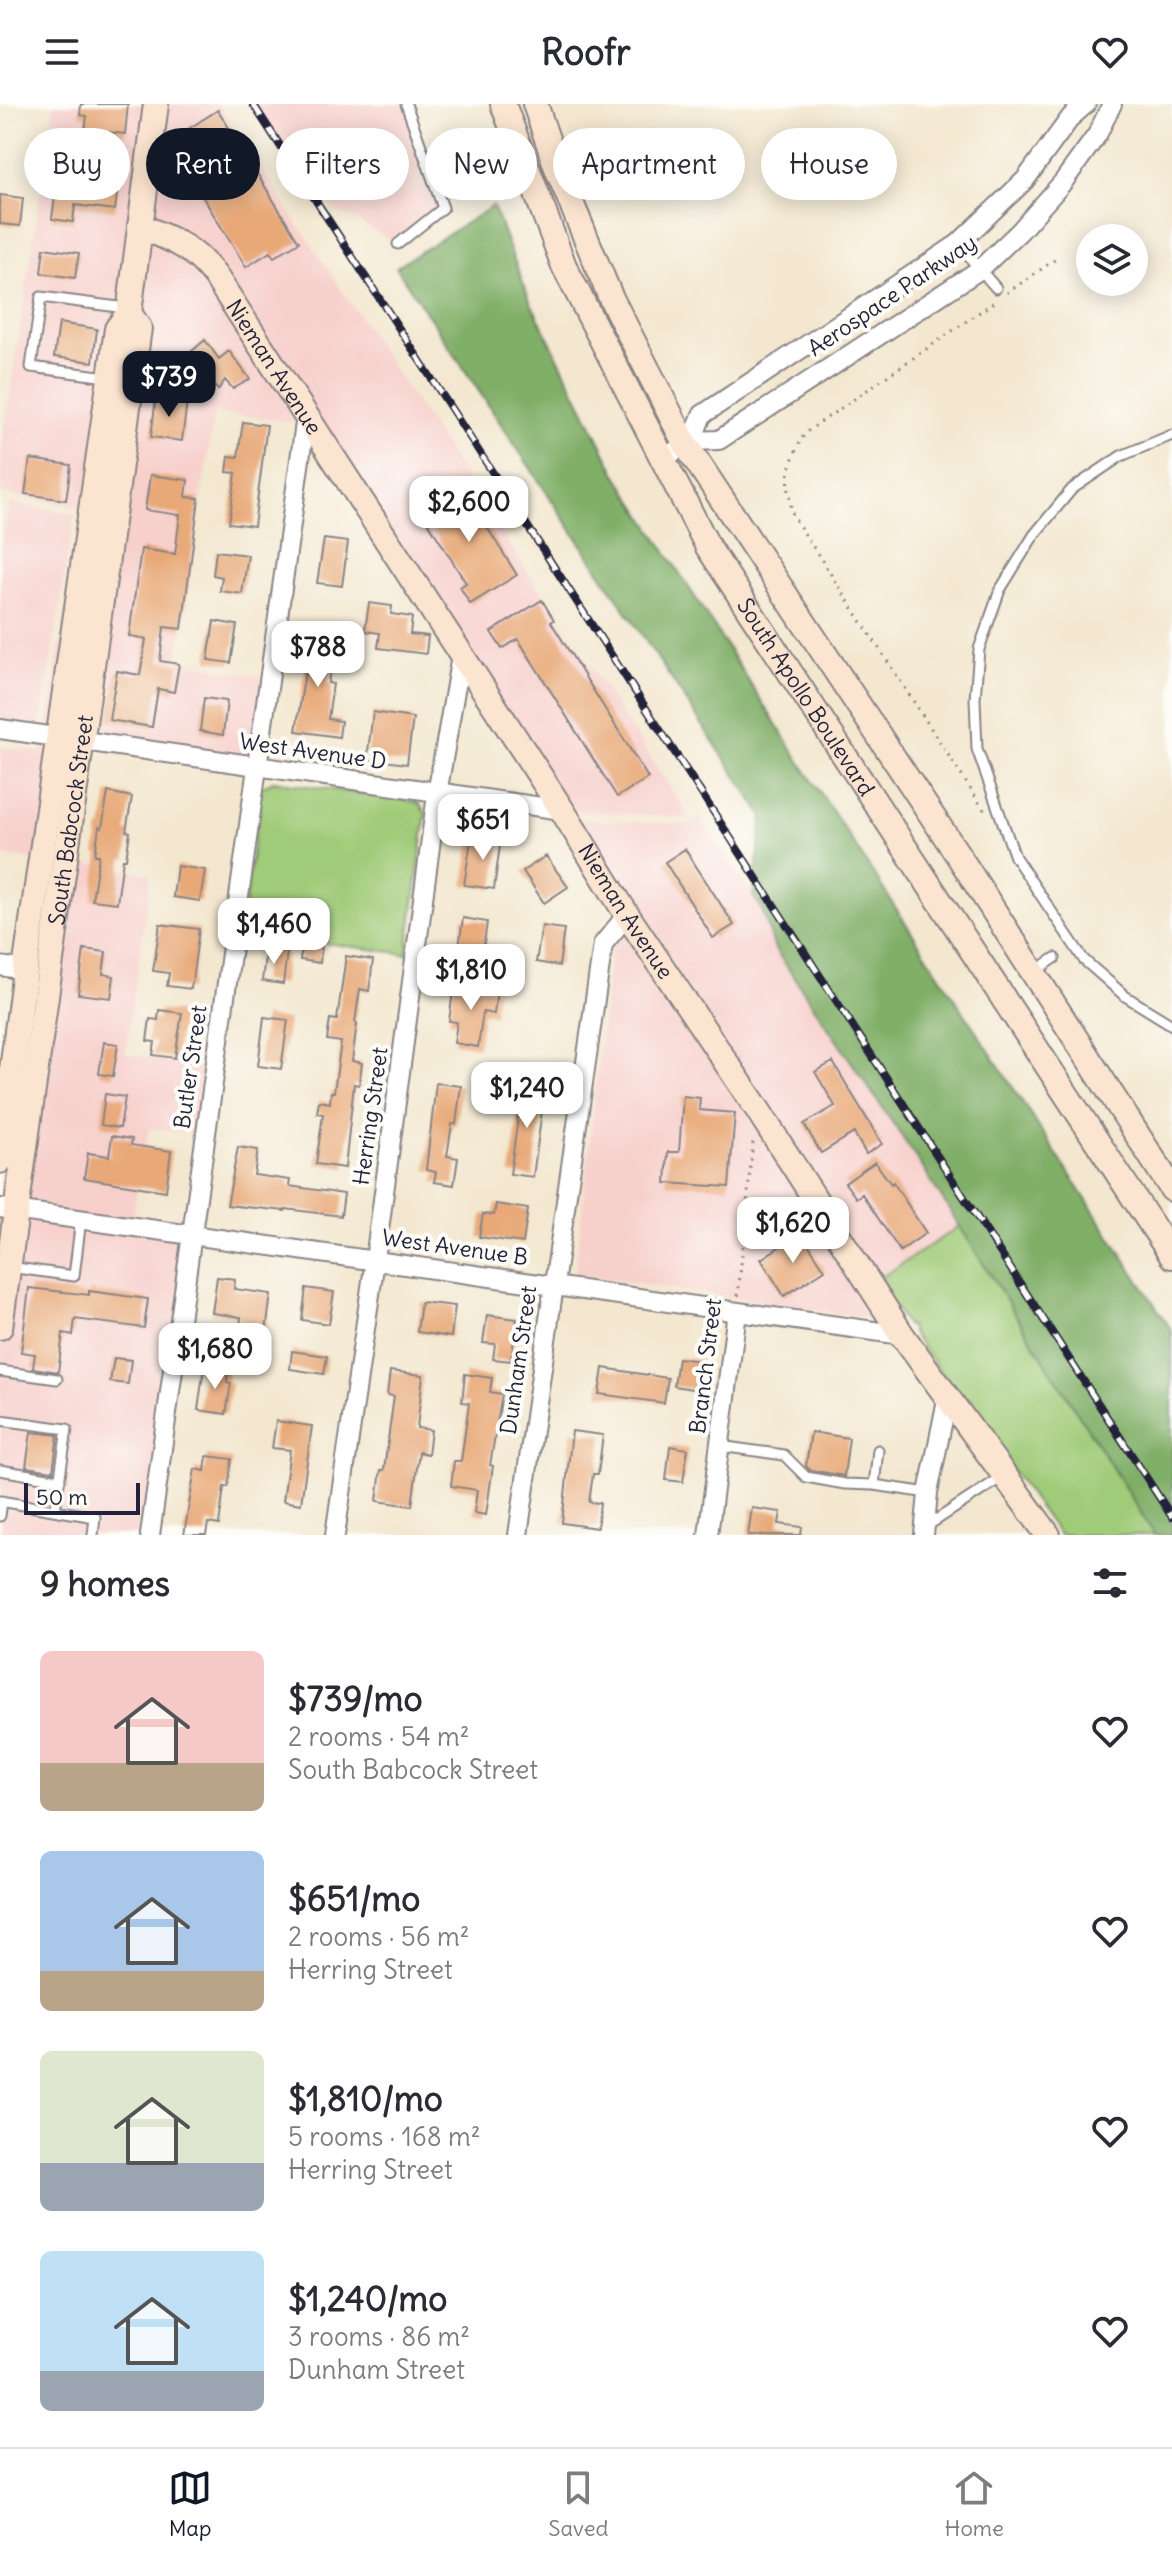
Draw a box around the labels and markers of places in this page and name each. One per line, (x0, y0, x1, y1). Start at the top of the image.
pin: $739 (122, 351, 216, 419)
pin: $2,600 (404, 476, 534, 544)
pin: $788 (271, 621, 365, 689)
pin: $651 (436, 794, 530, 862)
pin: $1,460 (209, 898, 339, 966)
pin: $1,810 (406, 944, 536, 1012)
pin: $1,240 (462, 1062, 592, 1130)
pin: $1,620 (728, 1197, 858, 1265)
pin: $1,680 (150, 1323, 280, 1391)

